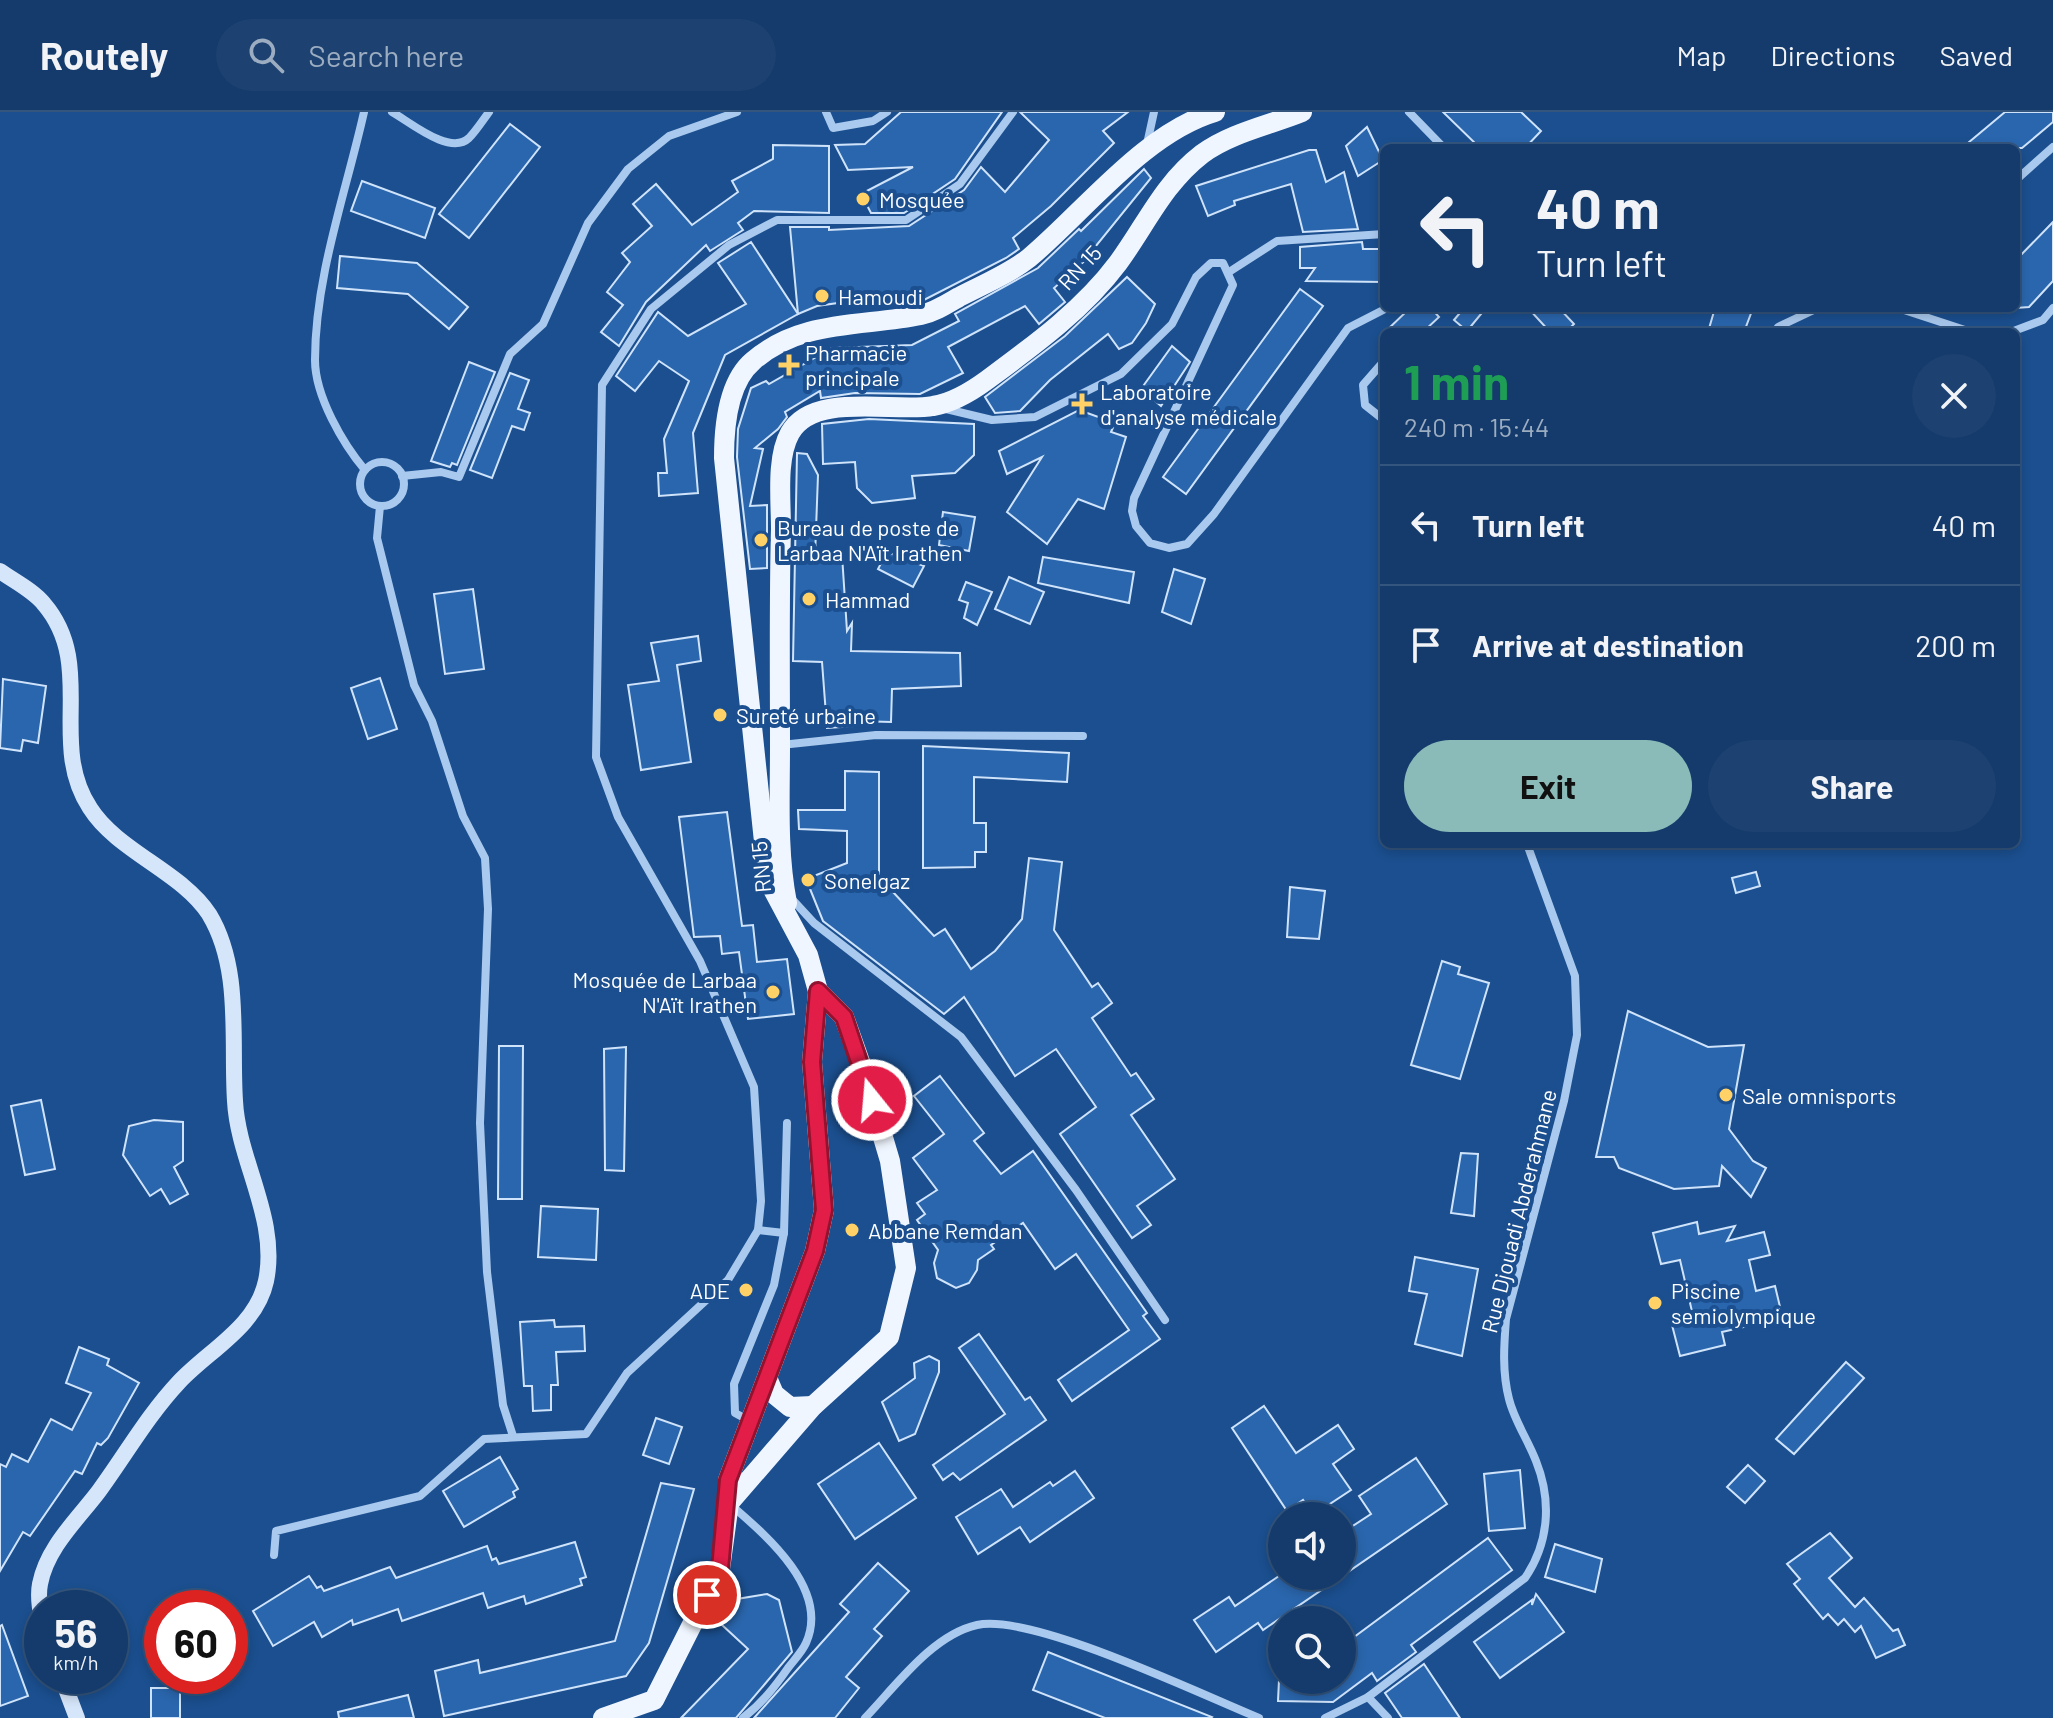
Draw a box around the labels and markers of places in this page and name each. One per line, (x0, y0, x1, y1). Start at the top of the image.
place label: Mosquée (879, 186, 965, 212)
marker: Mosquée (854, 190, 872, 208)
place label: Hamoudi (838, 283, 923, 309)
marker: Hamoudi (813, 287, 831, 305)
place label: Pharmacie principale (805, 339, 907, 390)
marker: Pharmacie principale (780, 356, 798, 374)
place label: Laboratoire d'analyse médicale (1100, 378, 1277, 429)
marker: Laboratoire d'analyse médicale (1071, 393, 1093, 415)
place label: Bureau de poste de Larbaa N'Aït Irathen (777, 514, 963, 565)
marker: Bureau de poste de Larbaa N'Aït Irathen (752, 531, 770, 549)
place label: Hammad (825, 586, 910, 612)
marker: Hammad (800, 590, 818, 608)
place label: Sureté urbaine (736, 702, 876, 728)
marker: Sureté urbaine (711, 706, 729, 724)
place label: Sonelgaz (824, 867, 910, 893)
marker: Sonelgaz (799, 871, 817, 889)
place label: Mosquée de Larbaa N'Aït Irathen (573, 966, 757, 1017)
marker: Mosquée de Larbaa N'Aït Irathen (764, 983, 782, 1001)
place label: Sale omnisports (1742, 1082, 1896, 1108)
marker: Sale omnisports (1717, 1086, 1735, 1104)
place label: Abbane Remdan (868, 1217, 1023, 1243)
marker: Abbane Remdan (843, 1221, 861, 1239)
place label: ADE (690, 1277, 730, 1303)
place label: Piscine semiolympique (1671, 1277, 1816, 1328)
marker: ADE (737, 1281, 755, 1299)
marker: Piscine semiolympique (1646, 1294, 1664, 1312)
pin (673, 1561, 741, 1629)

